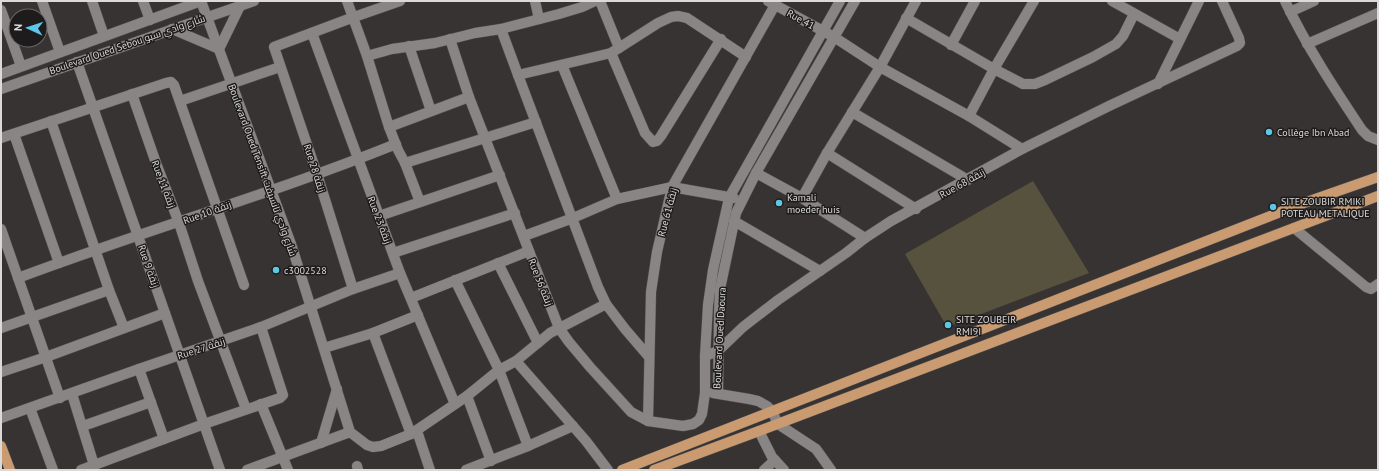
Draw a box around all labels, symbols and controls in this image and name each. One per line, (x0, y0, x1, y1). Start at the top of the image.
street label: Rue 41 (785, 7, 817, 32)
north arrow (8, 8, 48, 48)
street label: Boulevard Oued Sebou شارع وادي سبو (48, 12, 207, 78)
text: N (11, 23, 25, 31)
street label: Boulevard Oued Tensift شارع وادي تانسيفت (224, 82, 300, 258)
place label: Collège Ibn Abad (1277, 126, 1349, 139)
marker: Collège Ibn Abad (1264, 127, 1274, 137)
street label: Rue 28 زنقة (301, 142, 328, 194)
street label: Rue 11 زنقة (148, 158, 179, 210)
street label: Rue 68 زنقة (937, 166, 987, 201)
street label: Rue 61 زنقة (655, 186, 680, 238)
place label: Kamali moeder huis (787, 191, 840, 216)
street label: Rue 23 زنقة (364, 194, 395, 246)
place label: SITE ZOUBIR RMIKI POTEAU METALIQUE (1281, 195, 1370, 220)
street label: Rue 10 زنقة (181, 198, 233, 227)
marker: Kamali moeder huis (774, 198, 784, 208)
marker: SITE ZOUBIR RMIKI POTEAU METALIQUE (1268, 202, 1278, 212)
street label: Rue 9 زنقة (135, 243, 162, 289)
street label: Rue 36 زنقة (525, 257, 556, 308)
place label: c3002528 (284, 264, 327, 277)
marker: c3002528 (271, 265, 281, 275)
street label: Boulevard Oued Daoura (710, 287, 729, 389)
place label: SITE ZOUBEIR RMI9I (956, 313, 1016, 338)
marker: SITE ZOUBEIR RMI9I (943, 320, 953, 330)
street label: Rue 27 زنقة (176, 335, 227, 362)

